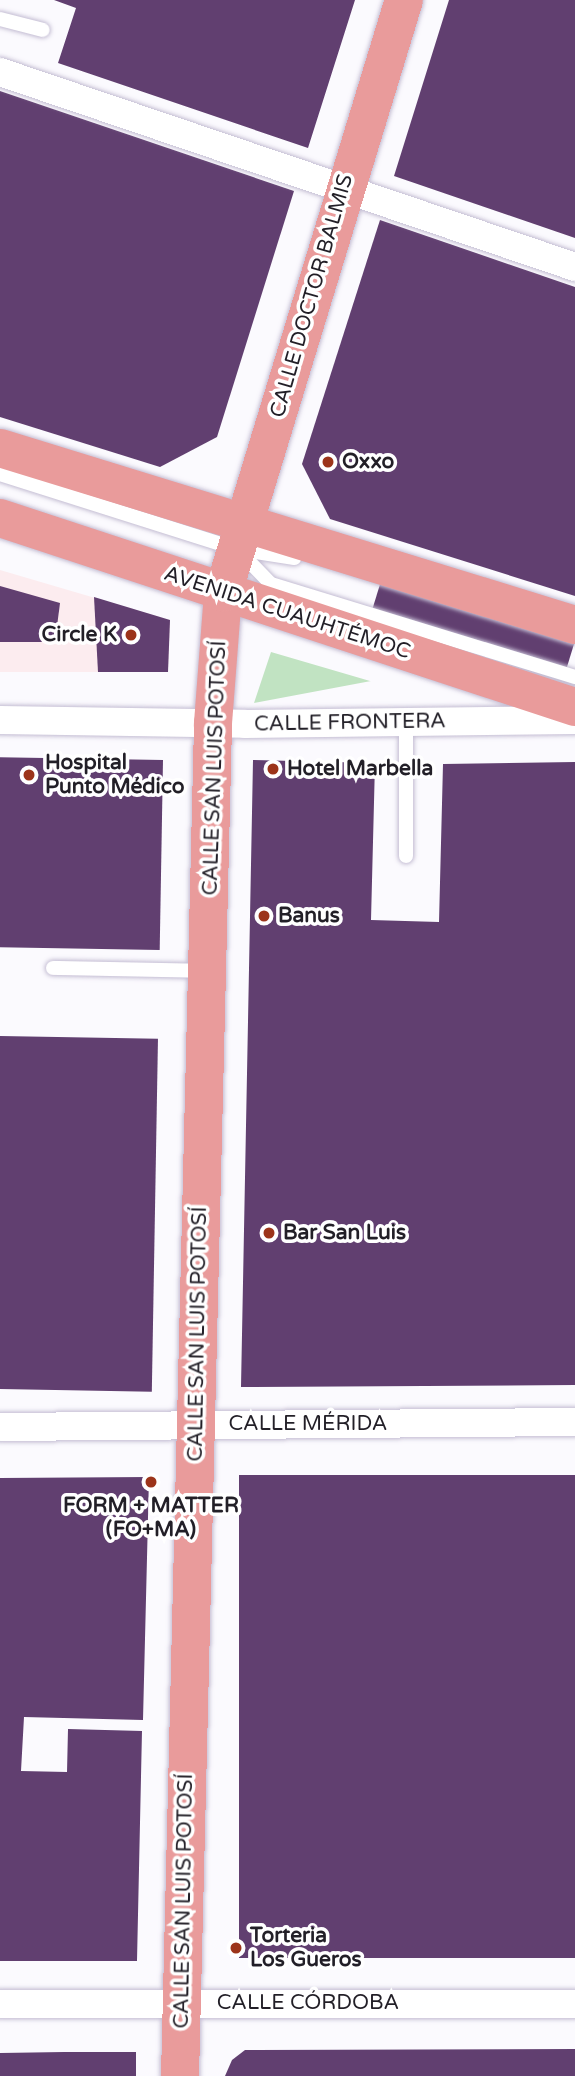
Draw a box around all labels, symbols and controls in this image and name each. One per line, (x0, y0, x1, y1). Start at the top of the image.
street label: CALLE DOCTOR BALMIS (265, 171, 359, 421)
place label: Oxxo (342, 449, 394, 475)
marker: Oxxo (320, 454, 336, 470)
street label: AVENIDA CUAUHTÉMOC (161, 561, 413, 665)
place label: Circle K (42, 622, 117, 648)
marker: Circle K (123, 627, 139, 643)
street label: CALLE SAN LUIS POTOSÍ (198, 640, 232, 896)
street label: CALLE FRONTERA (254, 709, 446, 737)
place label: Hospital Punto Médico (45, 750, 185, 800)
place label: Hotel Marbella (287, 756, 433, 782)
marker: Hotel Marbella (265, 761, 281, 777)
marker: Hospital Punto Médico (19, 765, 39, 785)
place label: Banus (278, 903, 340, 929)
marker: Banus (256, 908, 272, 924)
street label: CALLE SAN LUIS POTOSÍ (183, 1206, 213, 1462)
place label: Bar San Luis (283, 1220, 406, 1246)
marker: Bar San Luis (261, 1225, 277, 1241)
street label: CALLE MÉRIDA (228, 1411, 388, 1437)
marker: FORM + MATTER (FO+MA) (143, 1474, 159, 1490)
place label: FORM + MATTER (FO+MA) (63, 1493, 239, 1543)
street label: CALLE SAN LUIS POTOSÍ (169, 1773, 199, 2029)
place label: Torteria Los Gueros (250, 1923, 362, 1973)
marker: Torteria Los Gueros (228, 1940, 244, 1956)
street label: CALLE CÓRDOBA (217, 1990, 399, 2016)

